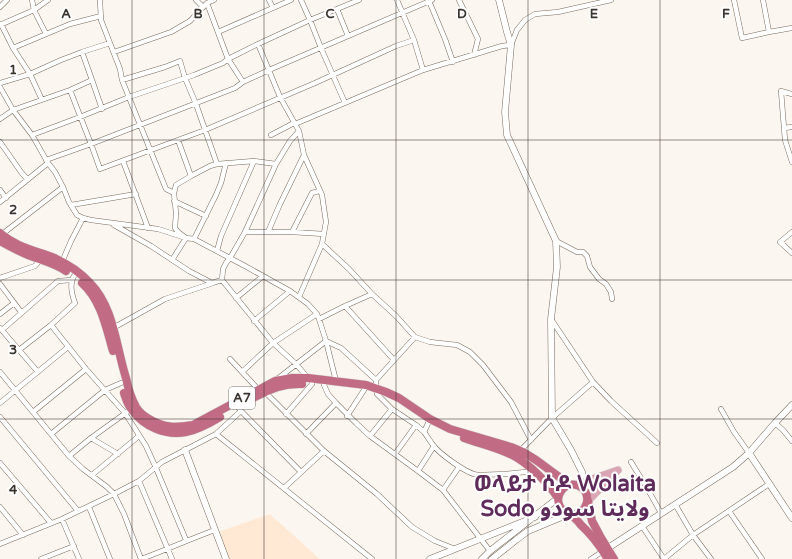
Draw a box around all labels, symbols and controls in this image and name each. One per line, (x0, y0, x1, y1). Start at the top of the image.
text: A (61, 6, 71, 22)
text: B (193, 6, 203, 22)
text: C (325, 6, 335, 22)
text: D (457, 6, 467, 22)
text: E (590, 6, 598, 22)
text: F (722, 6, 730, 22)
text: 1 (9, 62, 17, 78)
text: 2 (9, 202, 17, 218)
text: 3 (9, 342, 17, 358)
road number: A7 (229, 387, 255, 409)
district label: ወላይታ ሶዶ Wolaita Sodo ولايتا سودو (474, 471, 656, 522)
text: 4 (9, 482, 18, 498)

